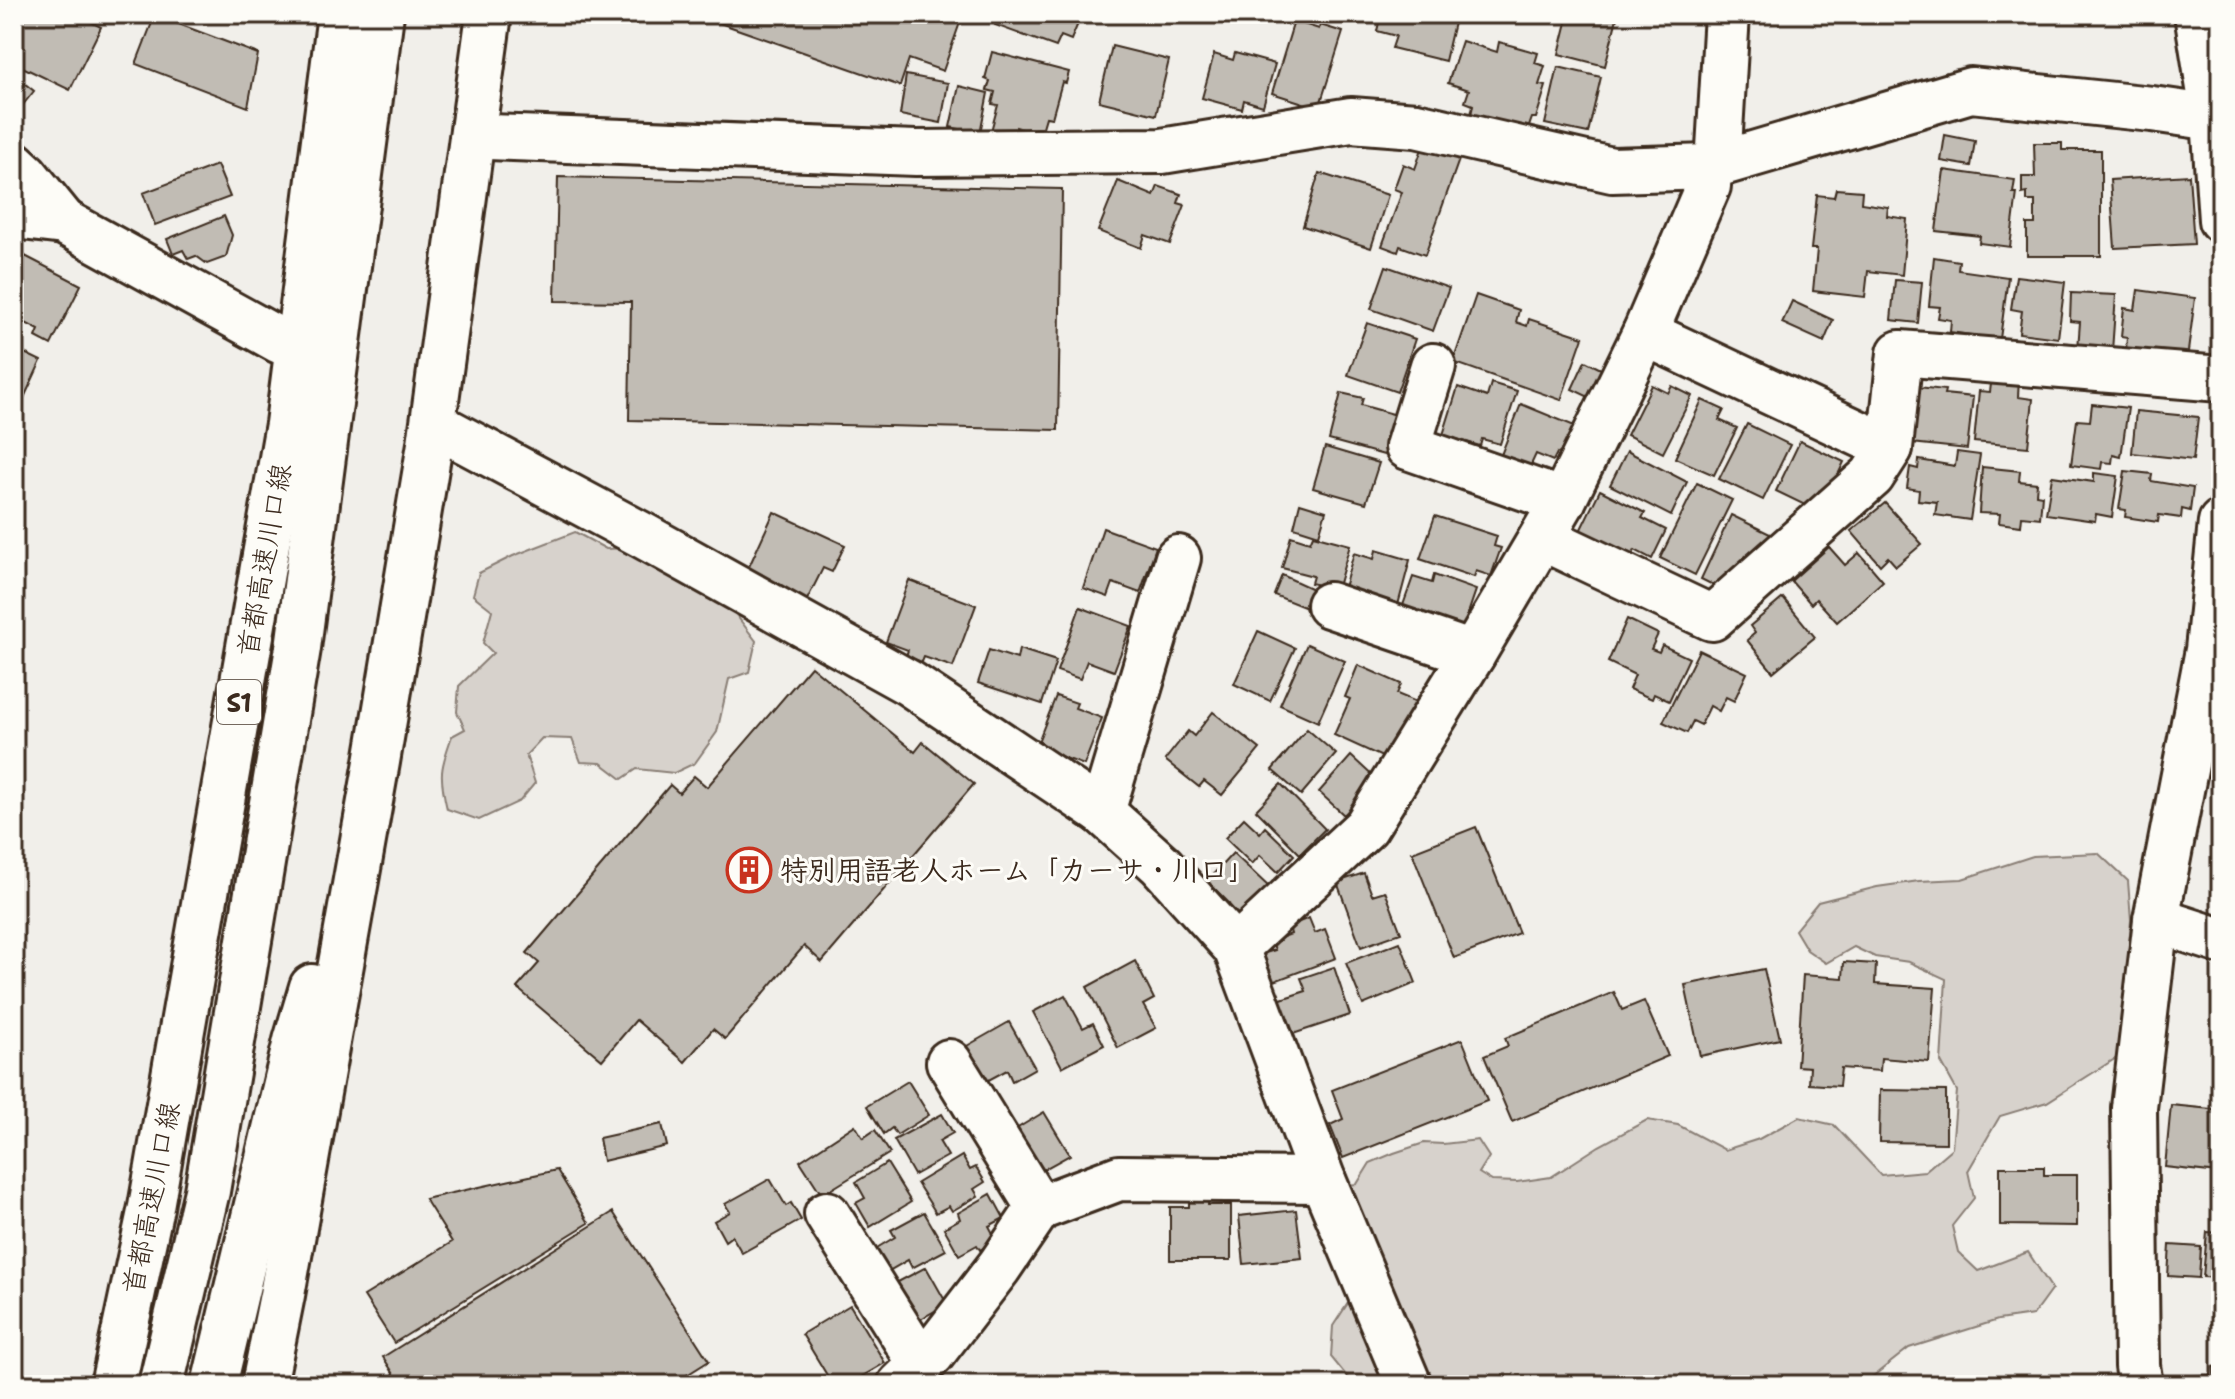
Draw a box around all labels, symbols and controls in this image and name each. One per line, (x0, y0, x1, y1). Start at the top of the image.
street label: 首都高速川口線 (228, 460, 300, 660)
road number: S1 (217, 680, 261, 724)
building icon: 特別用語老人ホーム「カーサ・川口」 (725, 846, 773, 894)
place label: 特別用語老人ホーム「カーサ・川口」 (780, 851, 1256, 889)
street label: 首都高速川口線 (114, 1098, 188, 1298)

